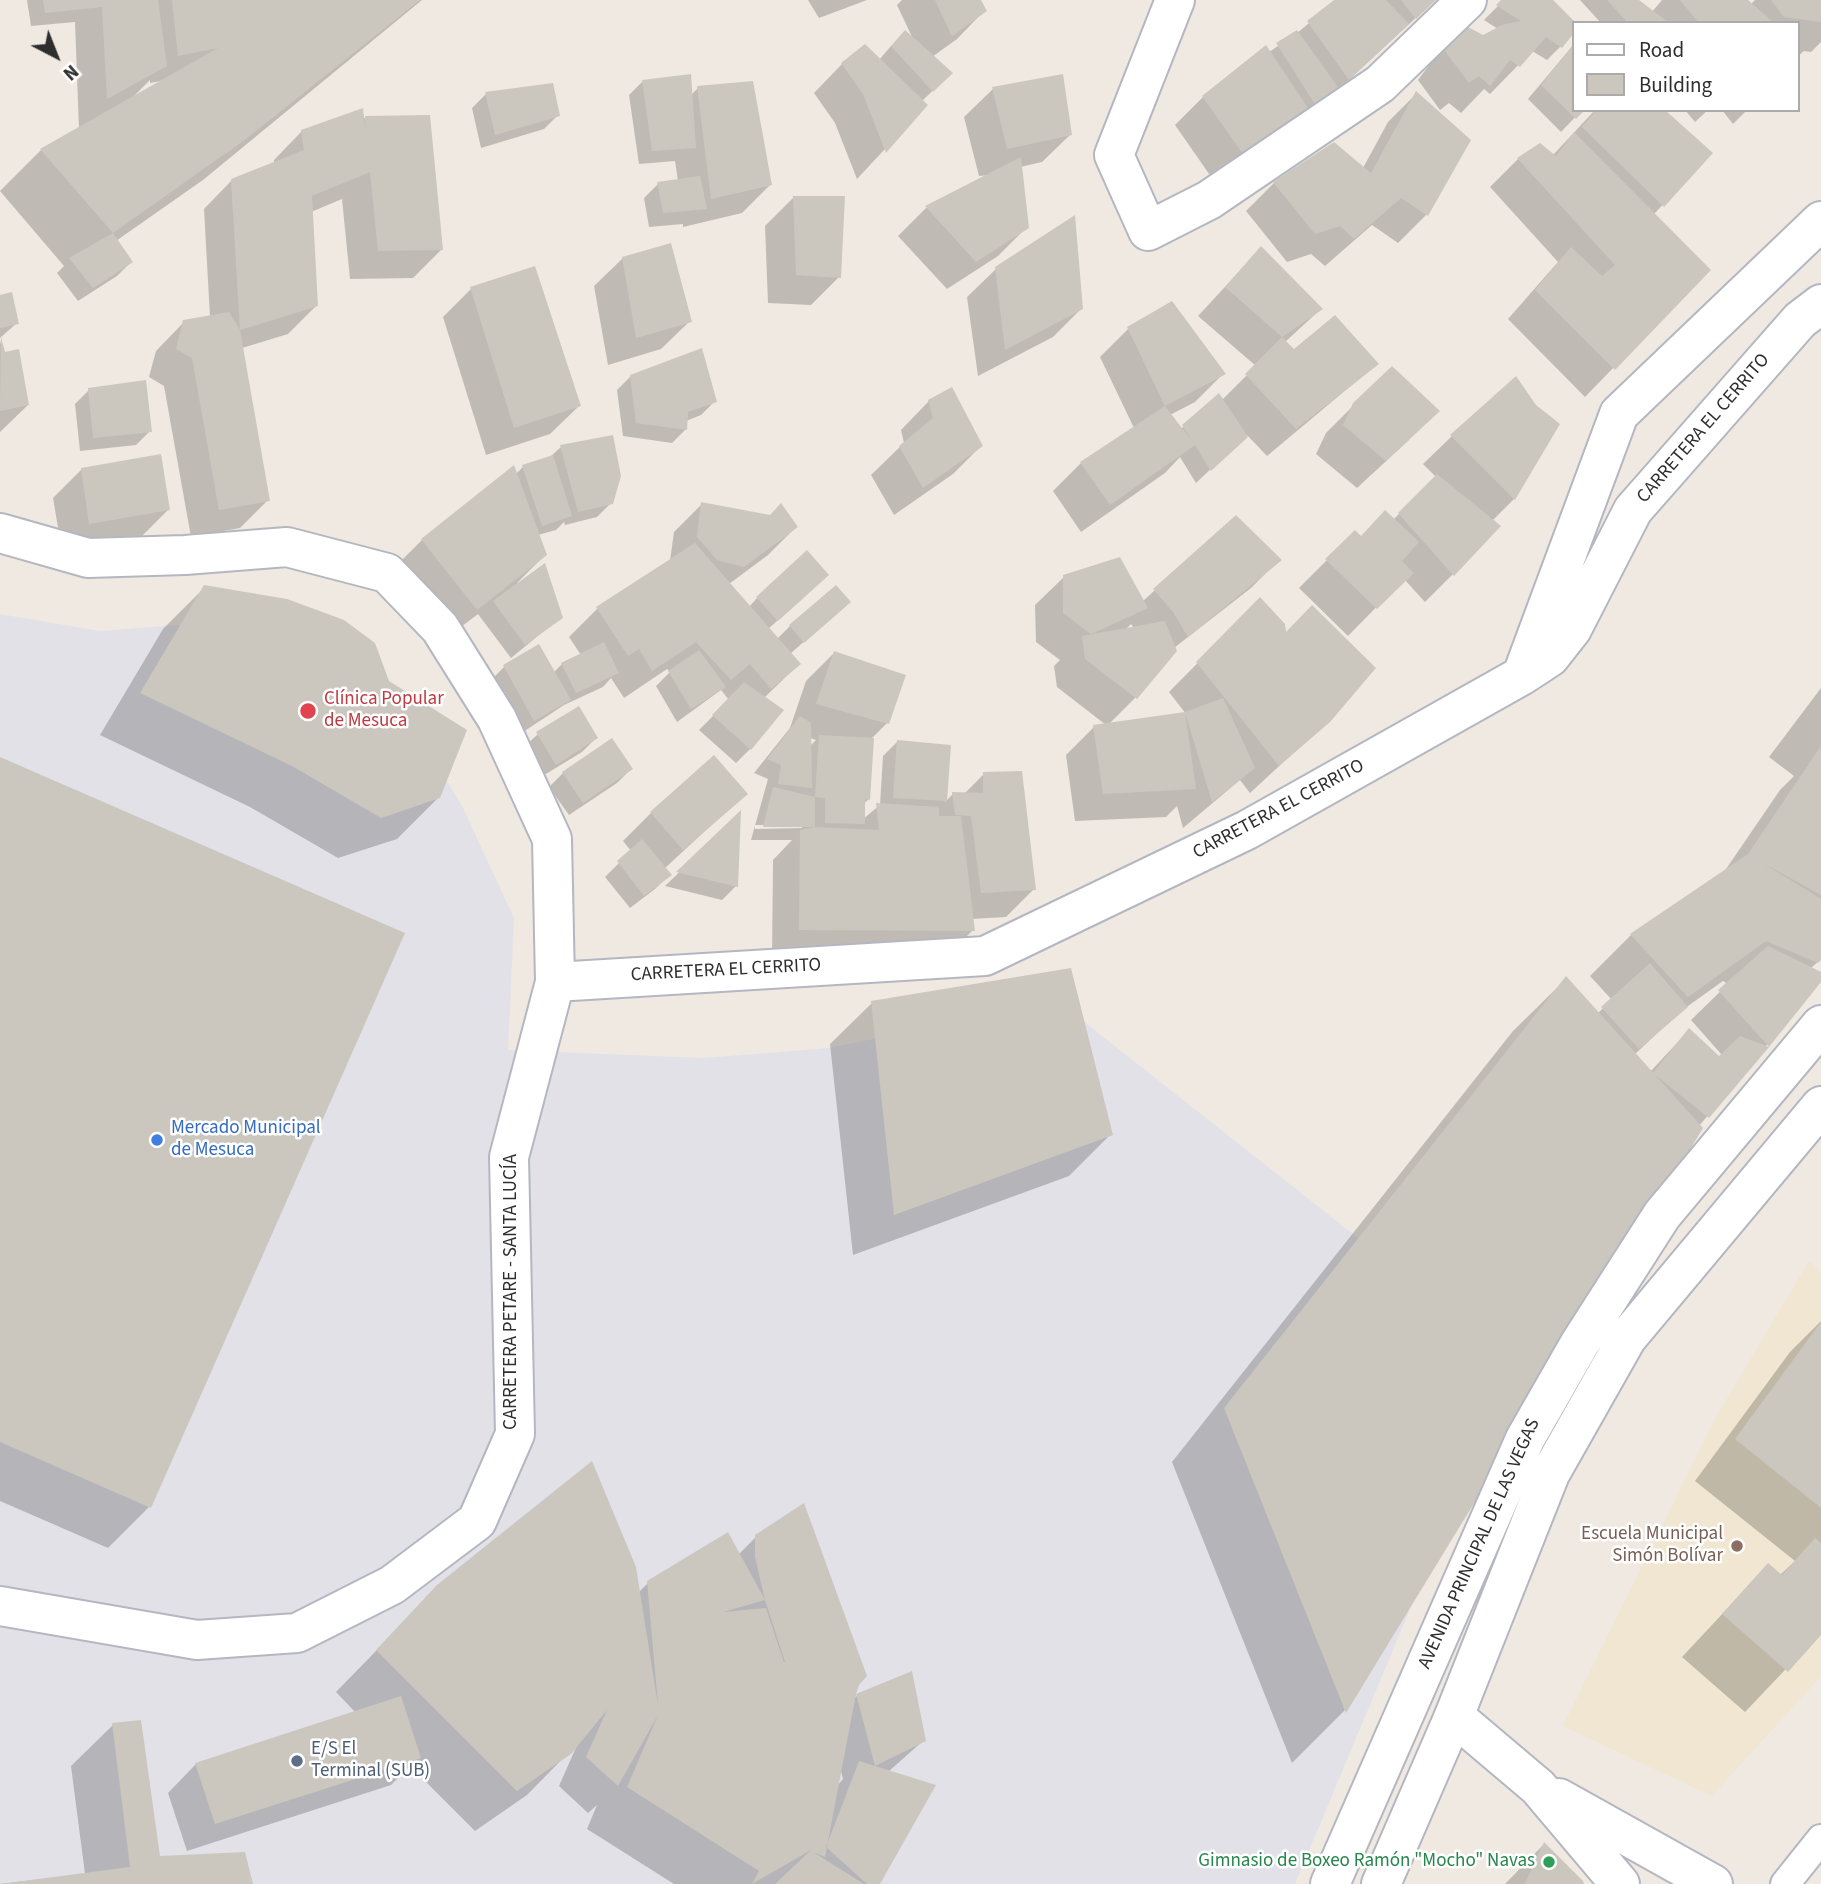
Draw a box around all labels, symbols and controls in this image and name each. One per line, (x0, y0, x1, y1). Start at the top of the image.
north arrow (21, 21, 91, 91)
legend (1573, 21, 1800, 112)
text: Road (1639, 35, 1684, 65)
text: N (57, 58, 84, 86)
text: Building (1639, 70, 1712, 100)
street label: CARRETERA EL CERRITO (1633, 350, 1775, 508)
place label: Clínica Popular de Mesuca (324, 689, 444, 733)
marker: Clínica Popular de Mesuca (298, 701, 318, 721)
street label: CARRETERA EL CERRITO (1189, 755, 1369, 865)
street label: CARRETERA EL CERRITO (630, 955, 822, 987)
place label: Mercado Municipal de Mesuca (171, 1118, 321, 1162)
marker: Mercado Municipal de Mesuca (149, 1132, 165, 1148)
street label: CARRETERA PETARE - SANTA LUCÍA (501, 1154, 523, 1430)
street label: AVENIDA PRINCIPAL DE LAS VEGAS (1414, 1415, 1546, 1673)
place label: Escuela Municipal Simón Bolívar (1581, 1524, 1723, 1568)
marker: Escuela Municipal Simón Bolívar (1729, 1538, 1745, 1554)
place label: E/S El Terminal (SUB) (311, 1739, 430, 1783)
marker: E/S El Terminal (SUB) (289, 1753, 305, 1769)
place label: Gimnasio de Boxeo Ramón "Mocho" Navas (1198, 1851, 1535, 1873)
marker: Gimnasio de Boxeo Ramón "Mocho" Navas (1541, 1854, 1557, 1870)

